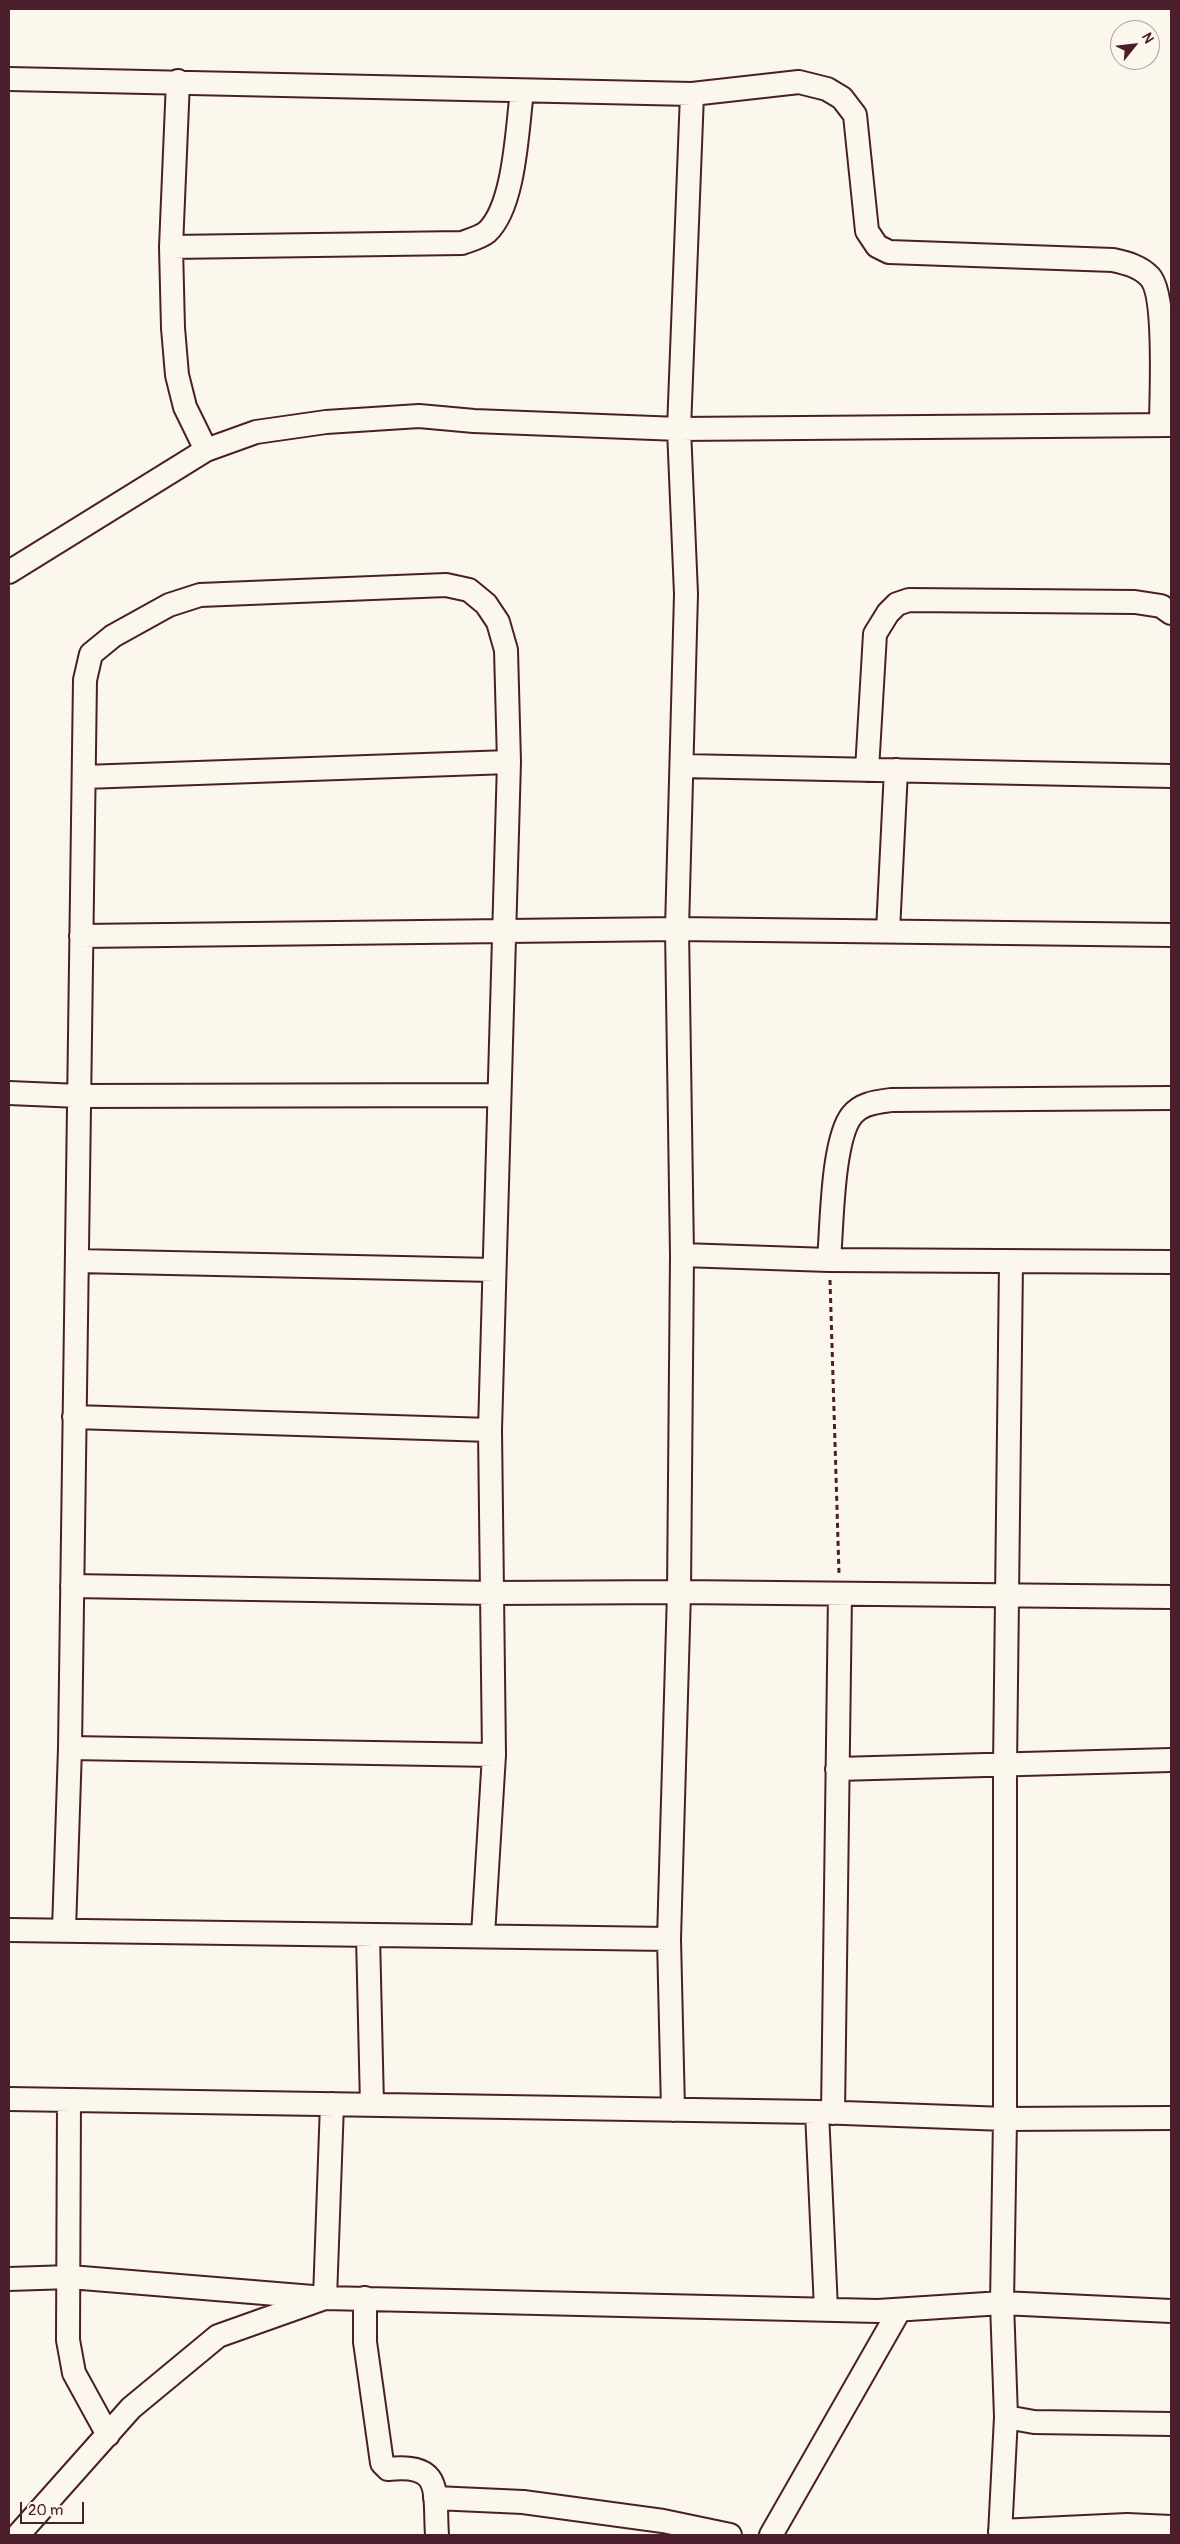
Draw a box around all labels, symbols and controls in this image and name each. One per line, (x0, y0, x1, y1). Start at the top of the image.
north arrow (1110, 20, 1160, 70)
text: N (1138, 30, 1157, 46)
scale bar (22, 2492, 86, 2524)
text: 20 m (28, 2501, 63, 2520)

